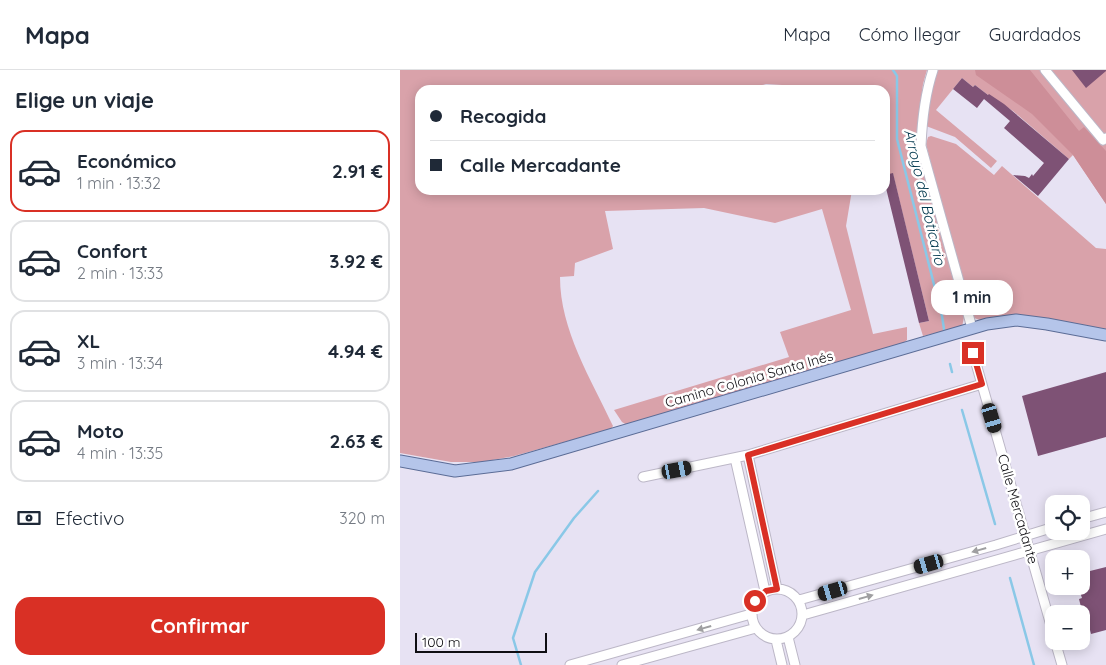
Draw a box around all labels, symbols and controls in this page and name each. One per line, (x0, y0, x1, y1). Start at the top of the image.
text: Mapa (25, 20, 90, 50)
text: Mapa (783, 23, 831, 46)
text: Cómo llegar (859, 23, 961, 46)
text: Guardados (989, 23, 1081, 46)
text: Elige un viaje (15, 86, 154, 114)
text: Recogida (460, 104, 546, 128)
water label: Arroyo del Boticario (900, 127, 950, 268)
icon: car (17, 149, 62, 194)
text: Económico (77, 149, 176, 173)
text: Calle Mercadante (460, 153, 621, 177)
text: 2.91 € (332, 159, 383, 183)
text: 1 min · 13:32 (77, 173, 161, 193)
icon: car (17, 239, 62, 284)
text: Confort (77, 239, 148, 263)
text: 3.92 € (329, 249, 383, 273)
text: 2 min · 13:33 (77, 263, 163, 283)
callout: 1 min (932, 280, 1014, 316)
text: 1 min (953, 287, 991, 307)
icon: car (17, 329, 62, 374)
text: XL (77, 329, 100, 353)
text: 4.94 € (328, 339, 383, 363)
route end (962, 342, 984, 364)
street label: Camino Colonia Santa Inés (663, 346, 835, 412)
text: 3 min · 13:34 (77, 353, 163, 373)
car (980, 401, 1003, 435)
icon: car (17, 419, 62, 464)
text: Moto (77, 419, 124, 443)
text: 2.63 € (330, 429, 383, 453)
text: 4 min · 13:35 (77, 443, 163, 463)
street label: Calle Mercadante (994, 452, 1042, 566)
car (660, 460, 693, 480)
map controls (1045, 495, 1090, 650)
button: locate (1045, 495, 1090, 540)
icon: cash (15, 504, 43, 532)
text: Efectivo (55, 506, 124, 530)
text: 320 m (339, 508, 385, 528)
one-way arrow (972, 546, 987, 554)
button: + (1045, 550, 1090, 595)
car (912, 553, 945, 575)
car (816, 580, 849, 602)
route start (744, 590, 766, 612)
one-way arrow (859, 592, 874, 600)
button: Confirmar (15, 597, 385, 655)
button: − (1045, 605, 1090, 650)
one-way arrow (697, 624, 712, 632)
scale bar (415, 630, 548, 653)
text: 100 m (422, 633, 460, 651)

